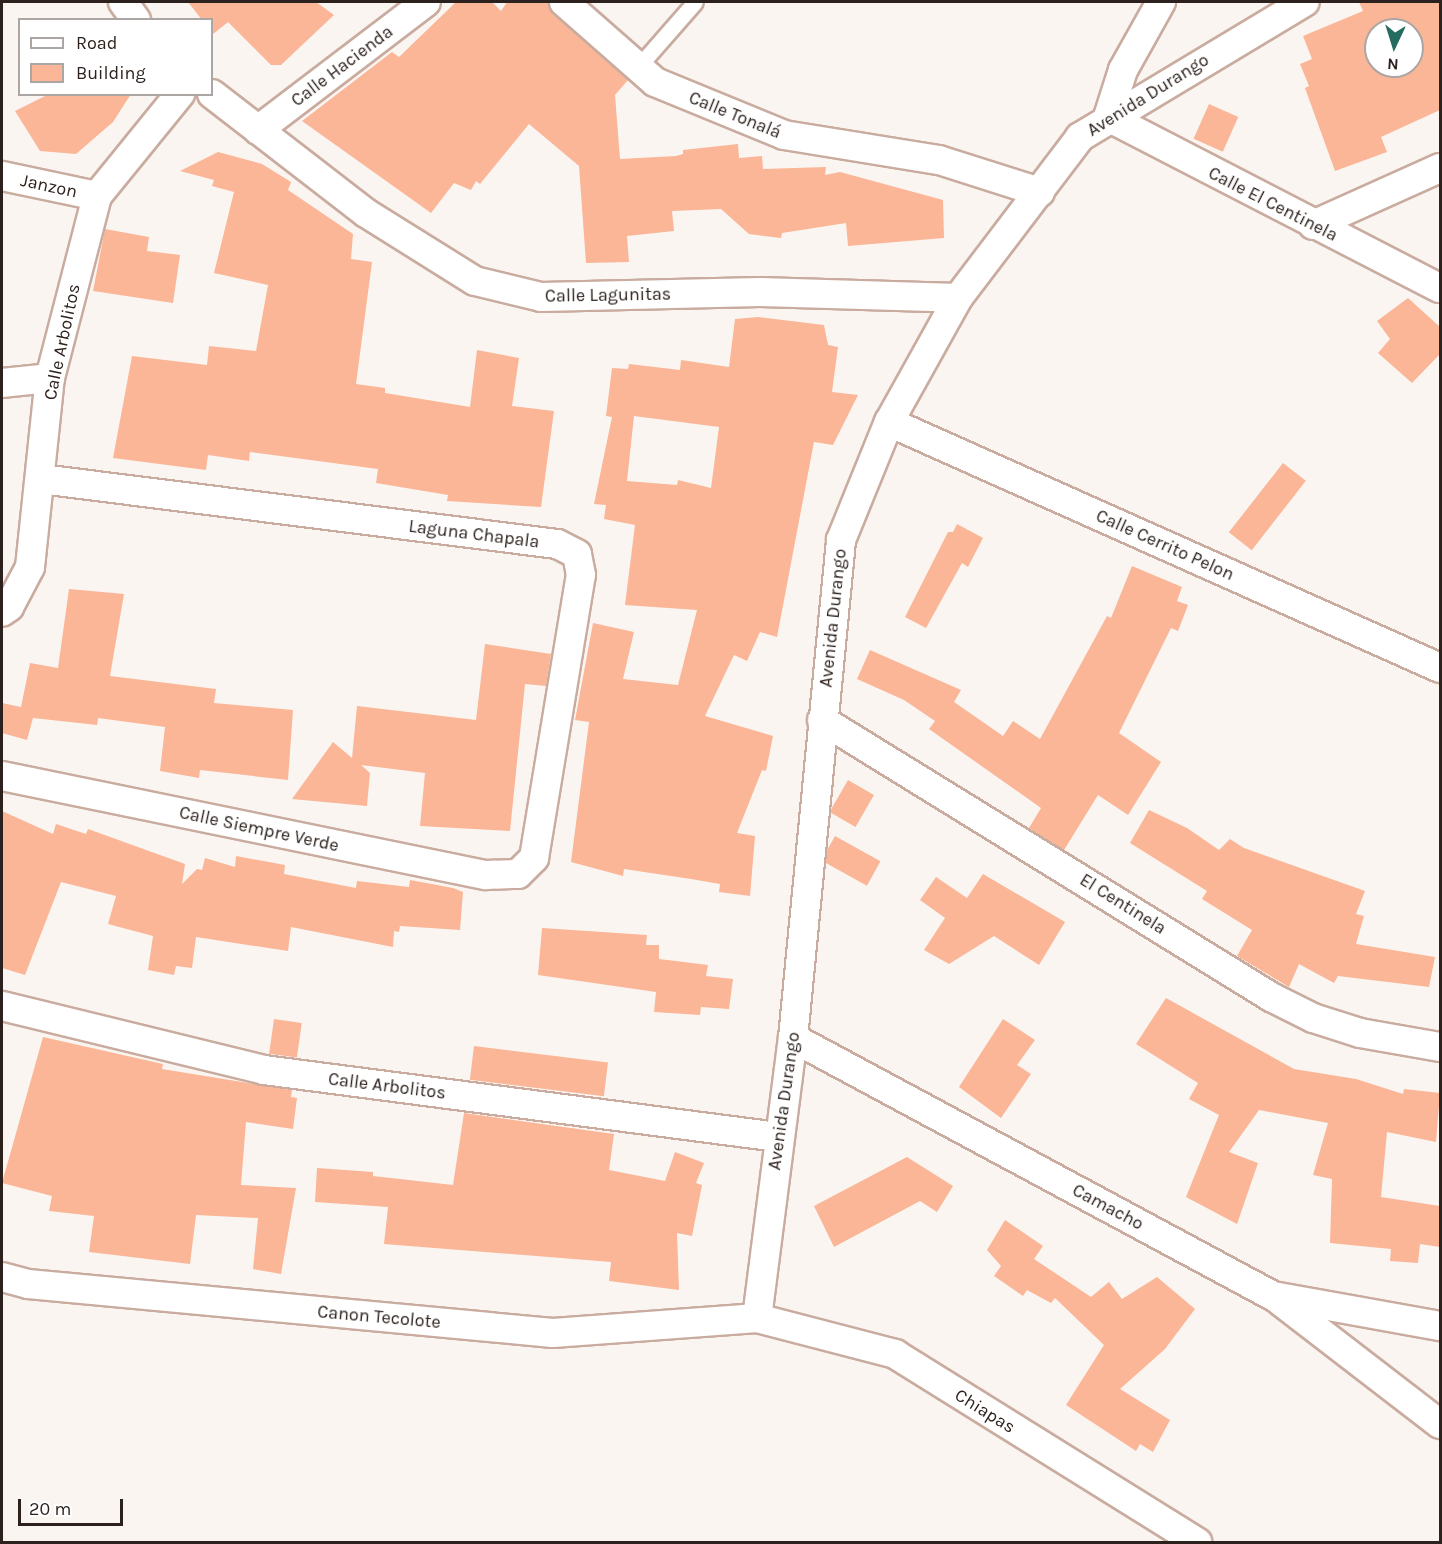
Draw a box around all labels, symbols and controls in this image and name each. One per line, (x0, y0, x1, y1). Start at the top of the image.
legend (18, 18, 213, 96)
north arrow (1364, 18, 1424, 78)
street label: Calle Hacienda (287, 21, 397, 111)
text: Road (76, 32, 117, 54)
street label: Avenida Durango (1083, 49, 1213, 141)
text: N (1386, 55, 1399, 74)
text: Building (76, 62, 146, 84)
street label: Calle Tonalá (686, 87, 784, 143)
street label: Calle El Centinela (1205, 162, 1341, 246)
street label: Janzon (19, 169, 79, 203)
street label: Calle Arbolitos (39, 282, 85, 402)
street label: Calle Lagunitas (545, 283, 671, 307)
street label: Calle Cerrito Pelon (1093, 505, 1237, 585)
street label: Laguna Chapala (407, 515, 541, 553)
street label: Avenida Durango (815, 548, 851, 688)
street label: Calle Siempre Verde (177, 802, 341, 856)
street label: El Centinela (1076, 869, 1170, 939)
street label: Avenida Durango (764, 1030, 804, 1172)
street label: Calle Arbolitos (327, 1068, 447, 1104)
street label: Camacho (1069, 1179, 1147, 1235)
street label: Canon Tecolote (316, 1301, 442, 1333)
street label: Chiapas (951, 1384, 1019, 1438)
scale bar (21, 1487, 126, 1525)
text: 20 m (29, 1498, 71, 1520)

